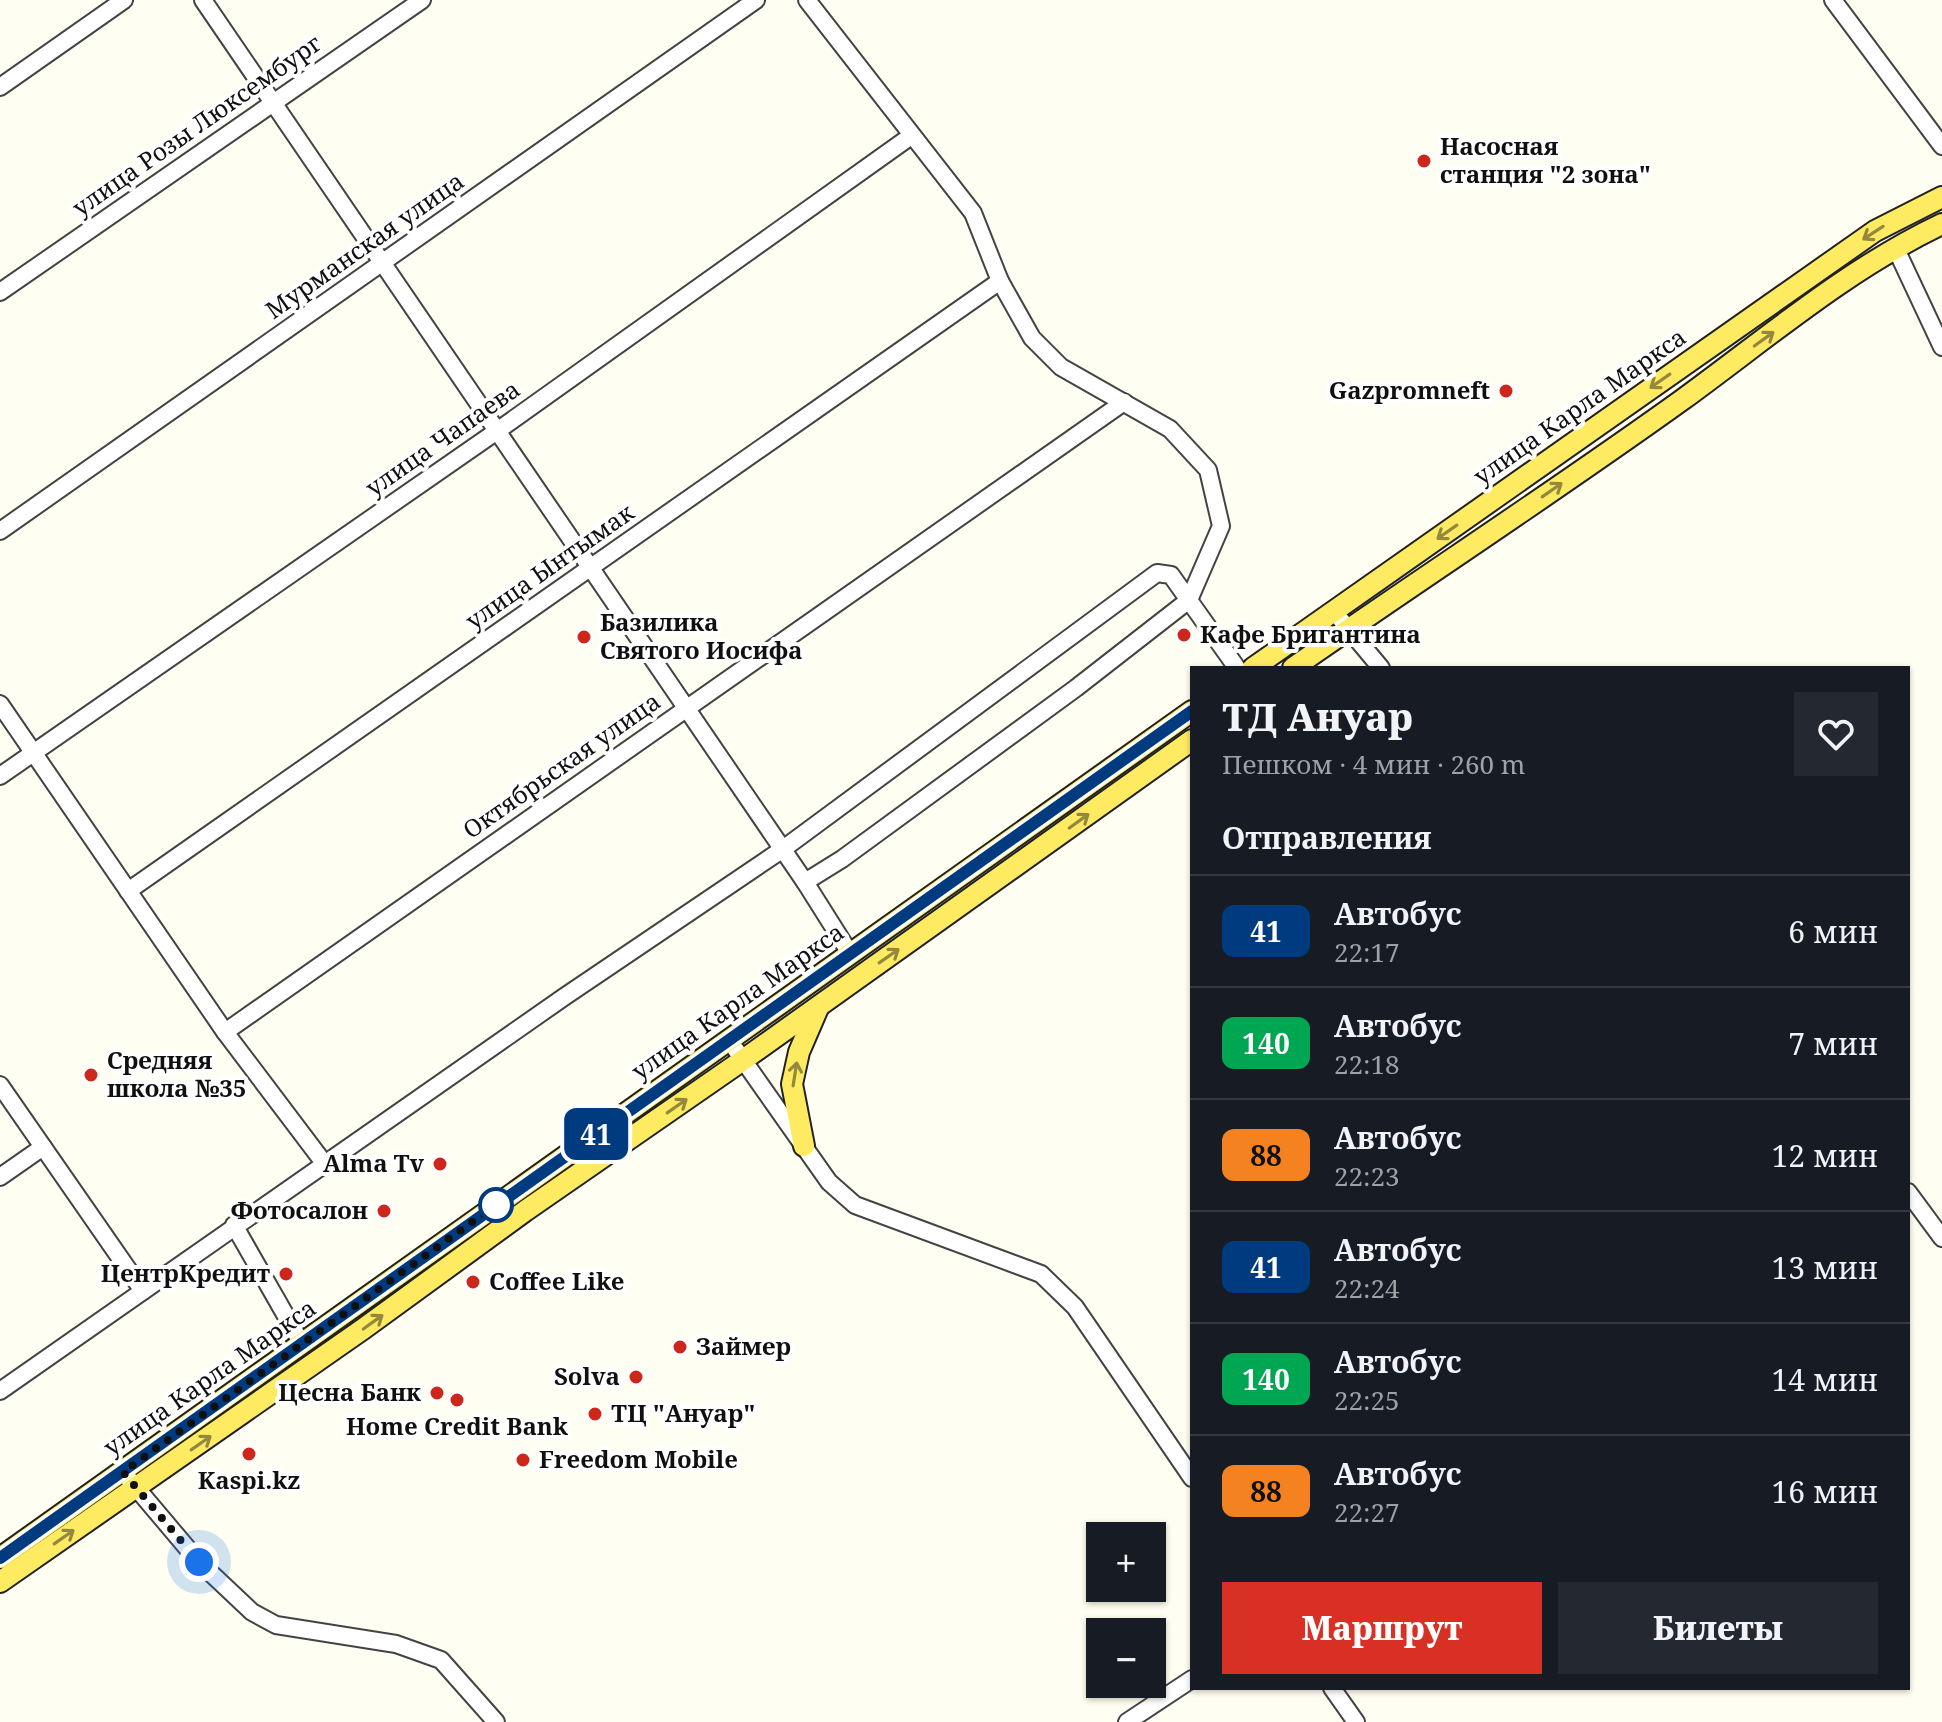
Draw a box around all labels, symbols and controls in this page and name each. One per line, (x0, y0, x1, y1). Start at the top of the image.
street label: улица Розы Люксембург (65, 26, 327, 223)
place label: Насосная станция "2 зона" (1440, 129, 1651, 190)
marker: Насосная станция "2 зона" (1415, 152, 1433, 170)
street label: Мурманская улица (258, 164, 470, 326)
one-way arrow (1862, 226, 1885, 242)
street label: улица Карла Маркса (1466, 320, 1692, 492)
one-way arrow (1752, 331, 1774, 348)
street label: улица Чапаева (358, 372, 526, 503)
place label: Gazpromneft (1329, 373, 1490, 406)
one-way arrow (1649, 373, 1671, 389)
marker: Gazpromneft (1497, 382, 1515, 400)
one-way arrow (1540, 482, 1562, 498)
street label: улица Ынтымак (458, 495, 641, 636)
one-way arrow (1437, 524, 1459, 540)
place label: Базилика Святого Иосифа (600, 605, 803, 666)
place label: Кафе Бригантина (1200, 617, 1421, 650)
marker: Кафе Бригантина (1175, 626, 1193, 644)
marker: Базилика Святого Иосифа (575, 628, 593, 646)
street label: Октябрьская улица (456, 684, 667, 845)
text: ТД Ануар (1222, 690, 1413, 742)
button: heart (1794, 692, 1878, 776)
text: Пешком · 4 мин · 260 m (1222, 746, 1525, 782)
one-way arrow (1067, 813, 1089, 829)
text: Отправления (1222, 817, 1432, 858)
text: Автобус (1334, 893, 1461, 934)
text: 6 мин (1788, 911, 1878, 952)
text: 41 (1250, 912, 1282, 950)
street label: улица Карла Маркса (624, 915, 850, 1087)
text: 22:17 (1334, 934, 1400, 970)
one-way arrow (878, 948, 899, 965)
text: Автобус (1334, 1005, 1461, 1046)
text: 7 мин (1788, 1023, 1878, 1064)
text: 140 (1242, 1024, 1290, 1062)
place label: Средняя школа №35 (107, 1043, 246, 1104)
text: 22:18 (1334, 1046, 1400, 1082)
one-way arrow (788, 1062, 803, 1087)
marker: Средняя школа №35 (82, 1066, 100, 1084)
one-way arrow (665, 1098, 687, 1114)
line badge: 41 (560, 1108, 632, 1160)
text: 41 (580, 1115, 612, 1153)
text: Автобус (1334, 1117, 1461, 1158)
text: 12 мин (1772, 1135, 1878, 1176)
text: 88 (1250, 1136, 1282, 1174)
place label: Alma Tv (323, 1146, 424, 1179)
marker: Alma Tv (431, 1155, 449, 1173)
text: 22:23 (1334, 1158, 1400, 1194)
unlabelled marker (479, 1188, 513, 1222)
place label: Фотосалон (230, 1193, 368, 1226)
marker: Фотосалон (375, 1202, 393, 1220)
text: Автобус (1334, 1229, 1461, 1270)
text: 13 мин (1772, 1247, 1878, 1288)
text: 41 (1250, 1248, 1282, 1286)
place label: ЦентрКредит (101, 1256, 270, 1289)
place label: Coffee Like (489, 1264, 624, 1297)
marker: ЦентрКредит (277, 1265, 295, 1283)
text: 22:24 (1334, 1270, 1400, 1306)
marker: Coffee Like (464, 1273, 482, 1291)
street label: улица Карла Маркса (96, 1291, 322, 1463)
one-way arrow (362, 1314, 384, 1330)
place label: Займер (696, 1329, 791, 1362)
marker: Займер (671, 1338, 689, 1356)
text: Автобус (1334, 1341, 1461, 1382)
place label: Solva (554, 1359, 620, 1392)
text: 14 мин (1772, 1359, 1878, 1400)
text: 140 (1242, 1360, 1290, 1398)
marker: Solva (627, 1368, 645, 1386)
place label: Цесна Банк (278, 1375, 421, 1408)
text: 22:25 (1334, 1382, 1400, 1418)
marker: Цесна Банк (428, 1384, 446, 1402)
marker: Home Credit Bank (448, 1391, 466, 1409)
place label: ТЦ "Ануар" (611, 1396, 756, 1429)
marker: ТЦ "Ануар" (586, 1405, 604, 1423)
place label: Home Credit Bank (346, 1409, 569, 1442)
one-way arrow (189, 1435, 211, 1451)
place label: Freedom Mobile (539, 1442, 738, 1475)
marker: Kaspi.kz (240, 1445, 258, 1463)
marker: Freedom Mobile (514, 1451, 532, 1469)
text: Автобус (1334, 1453, 1461, 1494)
place label: Kaspi.kz (198, 1463, 300, 1496)
text: 16 мин (1772, 1471, 1878, 1512)
text: 88 (1250, 1472, 1282, 1510)
text: 22:27 (1334, 1494, 1400, 1530)
map controls (1086, 1522, 1166, 1698)
button: + (1086, 1522, 1166, 1602)
one-way arrow (53, 1529, 75, 1545)
your location (179, 1542, 219, 1582)
button: Маршрут (1222, 1582, 1542, 1674)
button: Билеты (1558, 1582, 1878, 1674)
button: − (1086, 1618, 1166, 1698)

